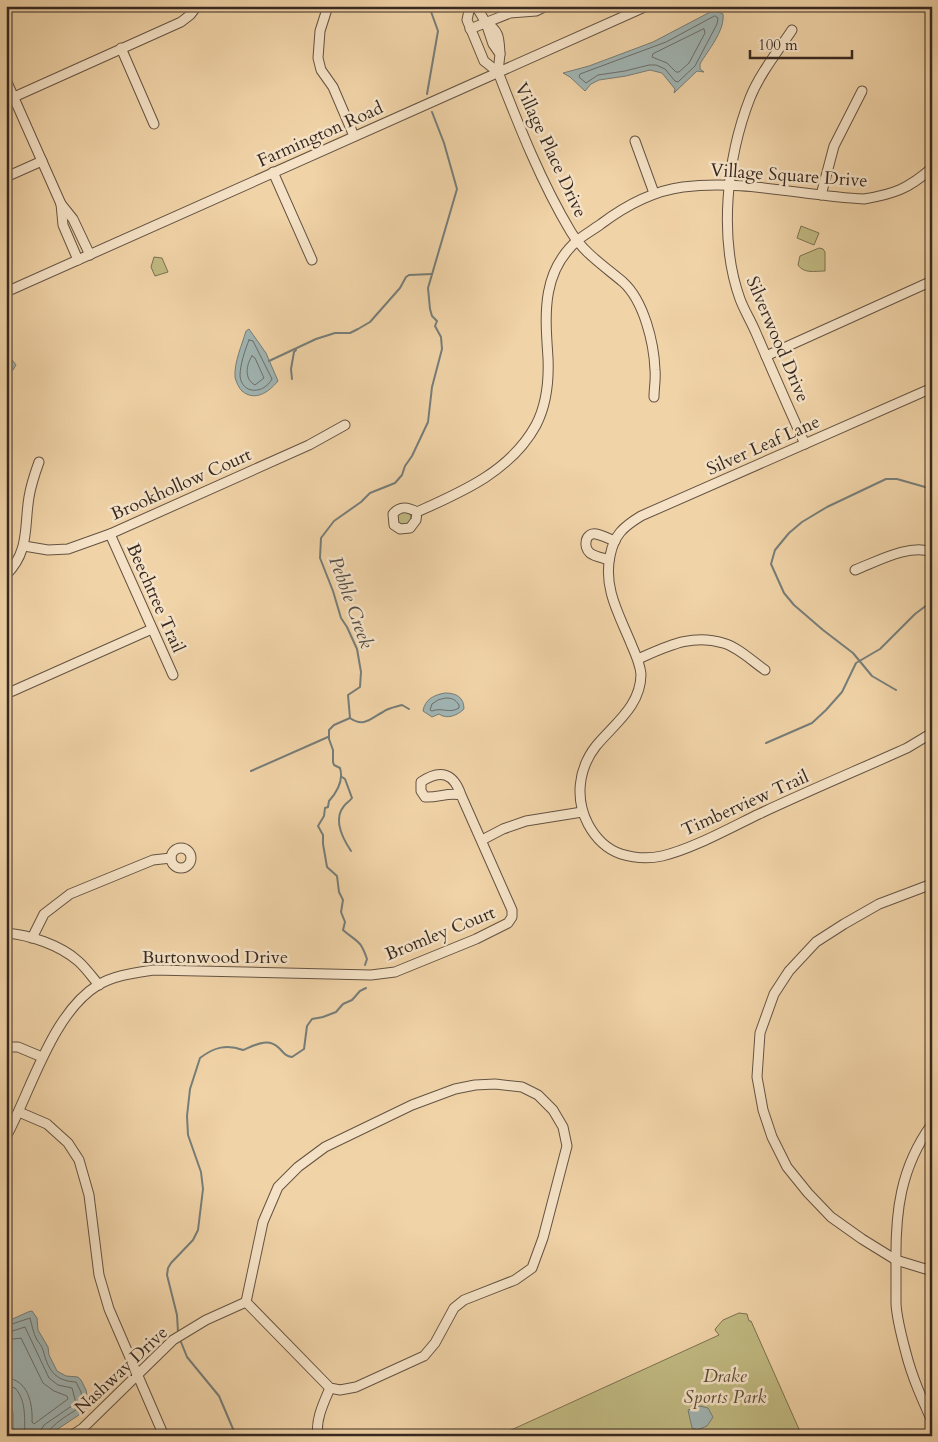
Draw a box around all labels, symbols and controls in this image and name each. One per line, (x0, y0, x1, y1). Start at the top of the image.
scale bar (750, 28, 853, 60)
text: 100 m (758, 35, 798, 55)
street label: Village Place Drive (508, 79, 593, 222)
street label: Farmington Road (253, 95, 387, 173)
street label: Village Square Drive (709, 158, 869, 193)
street label: Silverwood Drive (740, 272, 815, 406)
street label: Silver Leaf Lane (703, 409, 824, 482)
street label: Brookhollow Court (107, 442, 256, 527)
street label: Beechtree Trail (120, 540, 191, 657)
water label: Pebble Creek (322, 553, 380, 652)
street label: Timberview Trail (678, 764, 813, 843)
street label: Bromley Court (382, 900, 499, 967)
street label: Burtonwood Drive (142, 945, 288, 970)
street label: Nashway Drive (69, 1321, 173, 1420)
park label: Drake Sports Park (684, 1364, 766, 1410)

